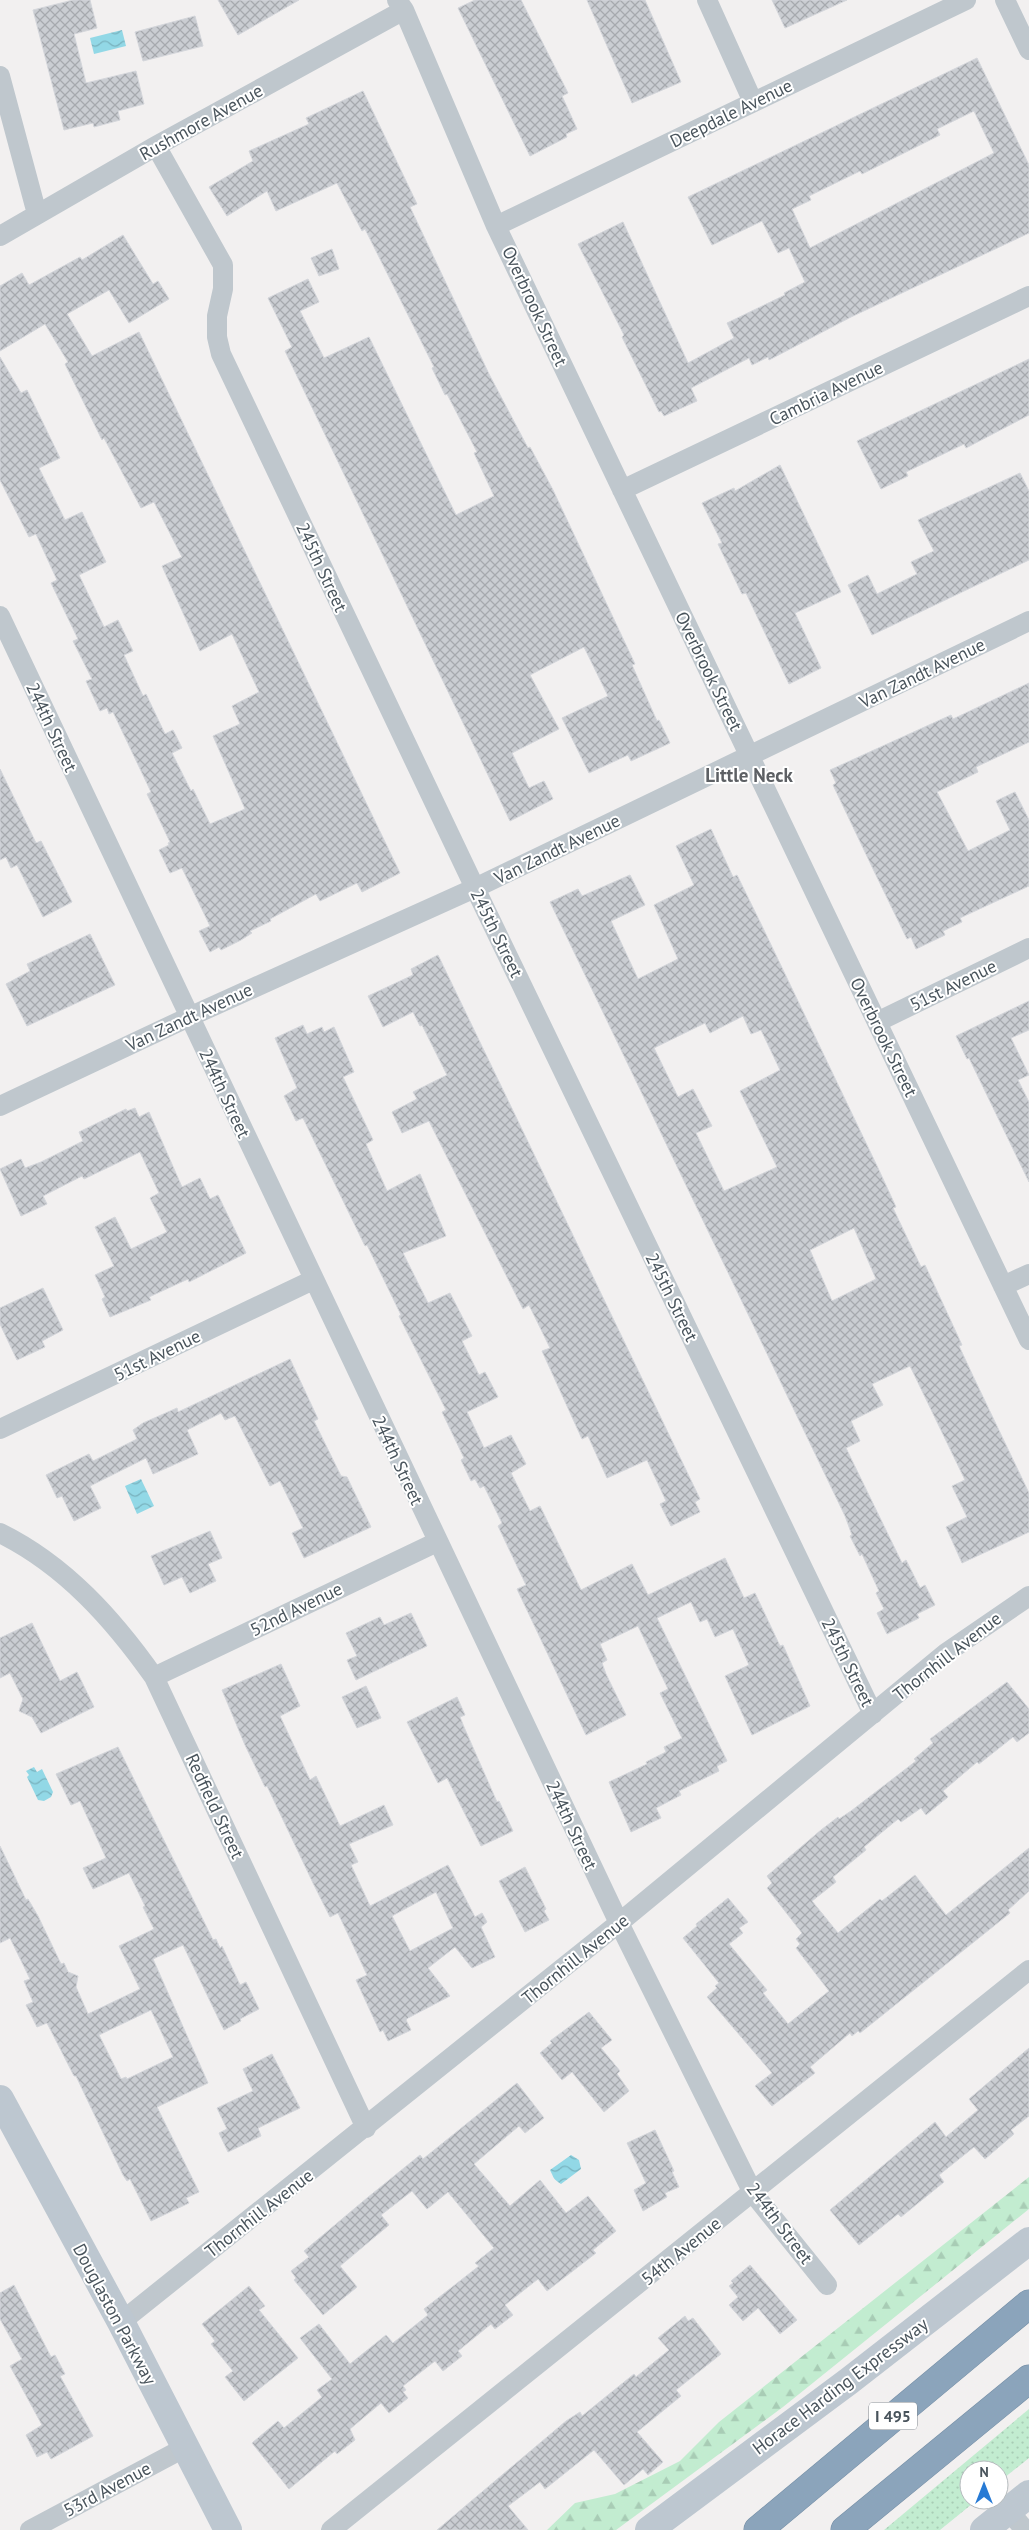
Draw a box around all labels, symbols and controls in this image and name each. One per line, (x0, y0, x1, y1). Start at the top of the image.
street label: Deepdale Avenue (666, 73, 796, 153)
street label: Rushmore Avenue (135, 79, 267, 165)
street label: Overbrook Street (497, 242, 573, 370)
street label: Cambria Avenue (765, 356, 887, 430)
street label: 245th Street (291, 519, 353, 615)
street label: Overbrook Street (670, 608, 748, 734)
street label: Van Zandt Avenue (855, 633, 989, 714)
street label: 244th Street (21, 679, 83, 775)
district label: Little Neck (705, 763, 793, 787)
street label: Van Zandt Avenue (490, 809, 624, 890)
street label: 245th Street (466, 885, 528, 981)
street label: 51st Avenue (906, 954, 1000, 1016)
street label: Overbrook Street (845, 974, 923, 1100)
street label: Van Zandt Avenue (121, 978, 256, 1057)
street label: 244th Street (194, 1045, 256, 1141)
street label: 245th Street (641, 1249, 703, 1345)
street label: 51st Avenue (110, 1324, 204, 1386)
street label: 244th Street (367, 1412, 429, 1508)
street label: 52nd Avenue (246, 1577, 346, 1641)
street label: Thornhill Avenue (888, 1607, 1006, 1705)
street label: 245th Street (817, 1614, 879, 1710)
street label: Redfield Street (181, 1750, 249, 1862)
street label: 244th Street (541, 1777, 603, 1873)
street label: Thornhill Avenue (517, 1909, 633, 2009)
street label: Thornhill Avenue (200, 2164, 318, 2262)
street label: 244th Street (742, 2178, 818, 2268)
street label: 54th Avenue (636, 2212, 726, 2290)
street label: Douglaston Parkway (68, 2240, 162, 2389)
street label: Horace Harding Expressway (748, 2312, 933, 2460)
road number: I 495 (869, 2402, 917, 2430)
street label: 53rd Avenue (59, 2456, 155, 2522)
north arrow (959, 2460, 1009, 2510)
text: N (979, 2463, 989, 2481)

